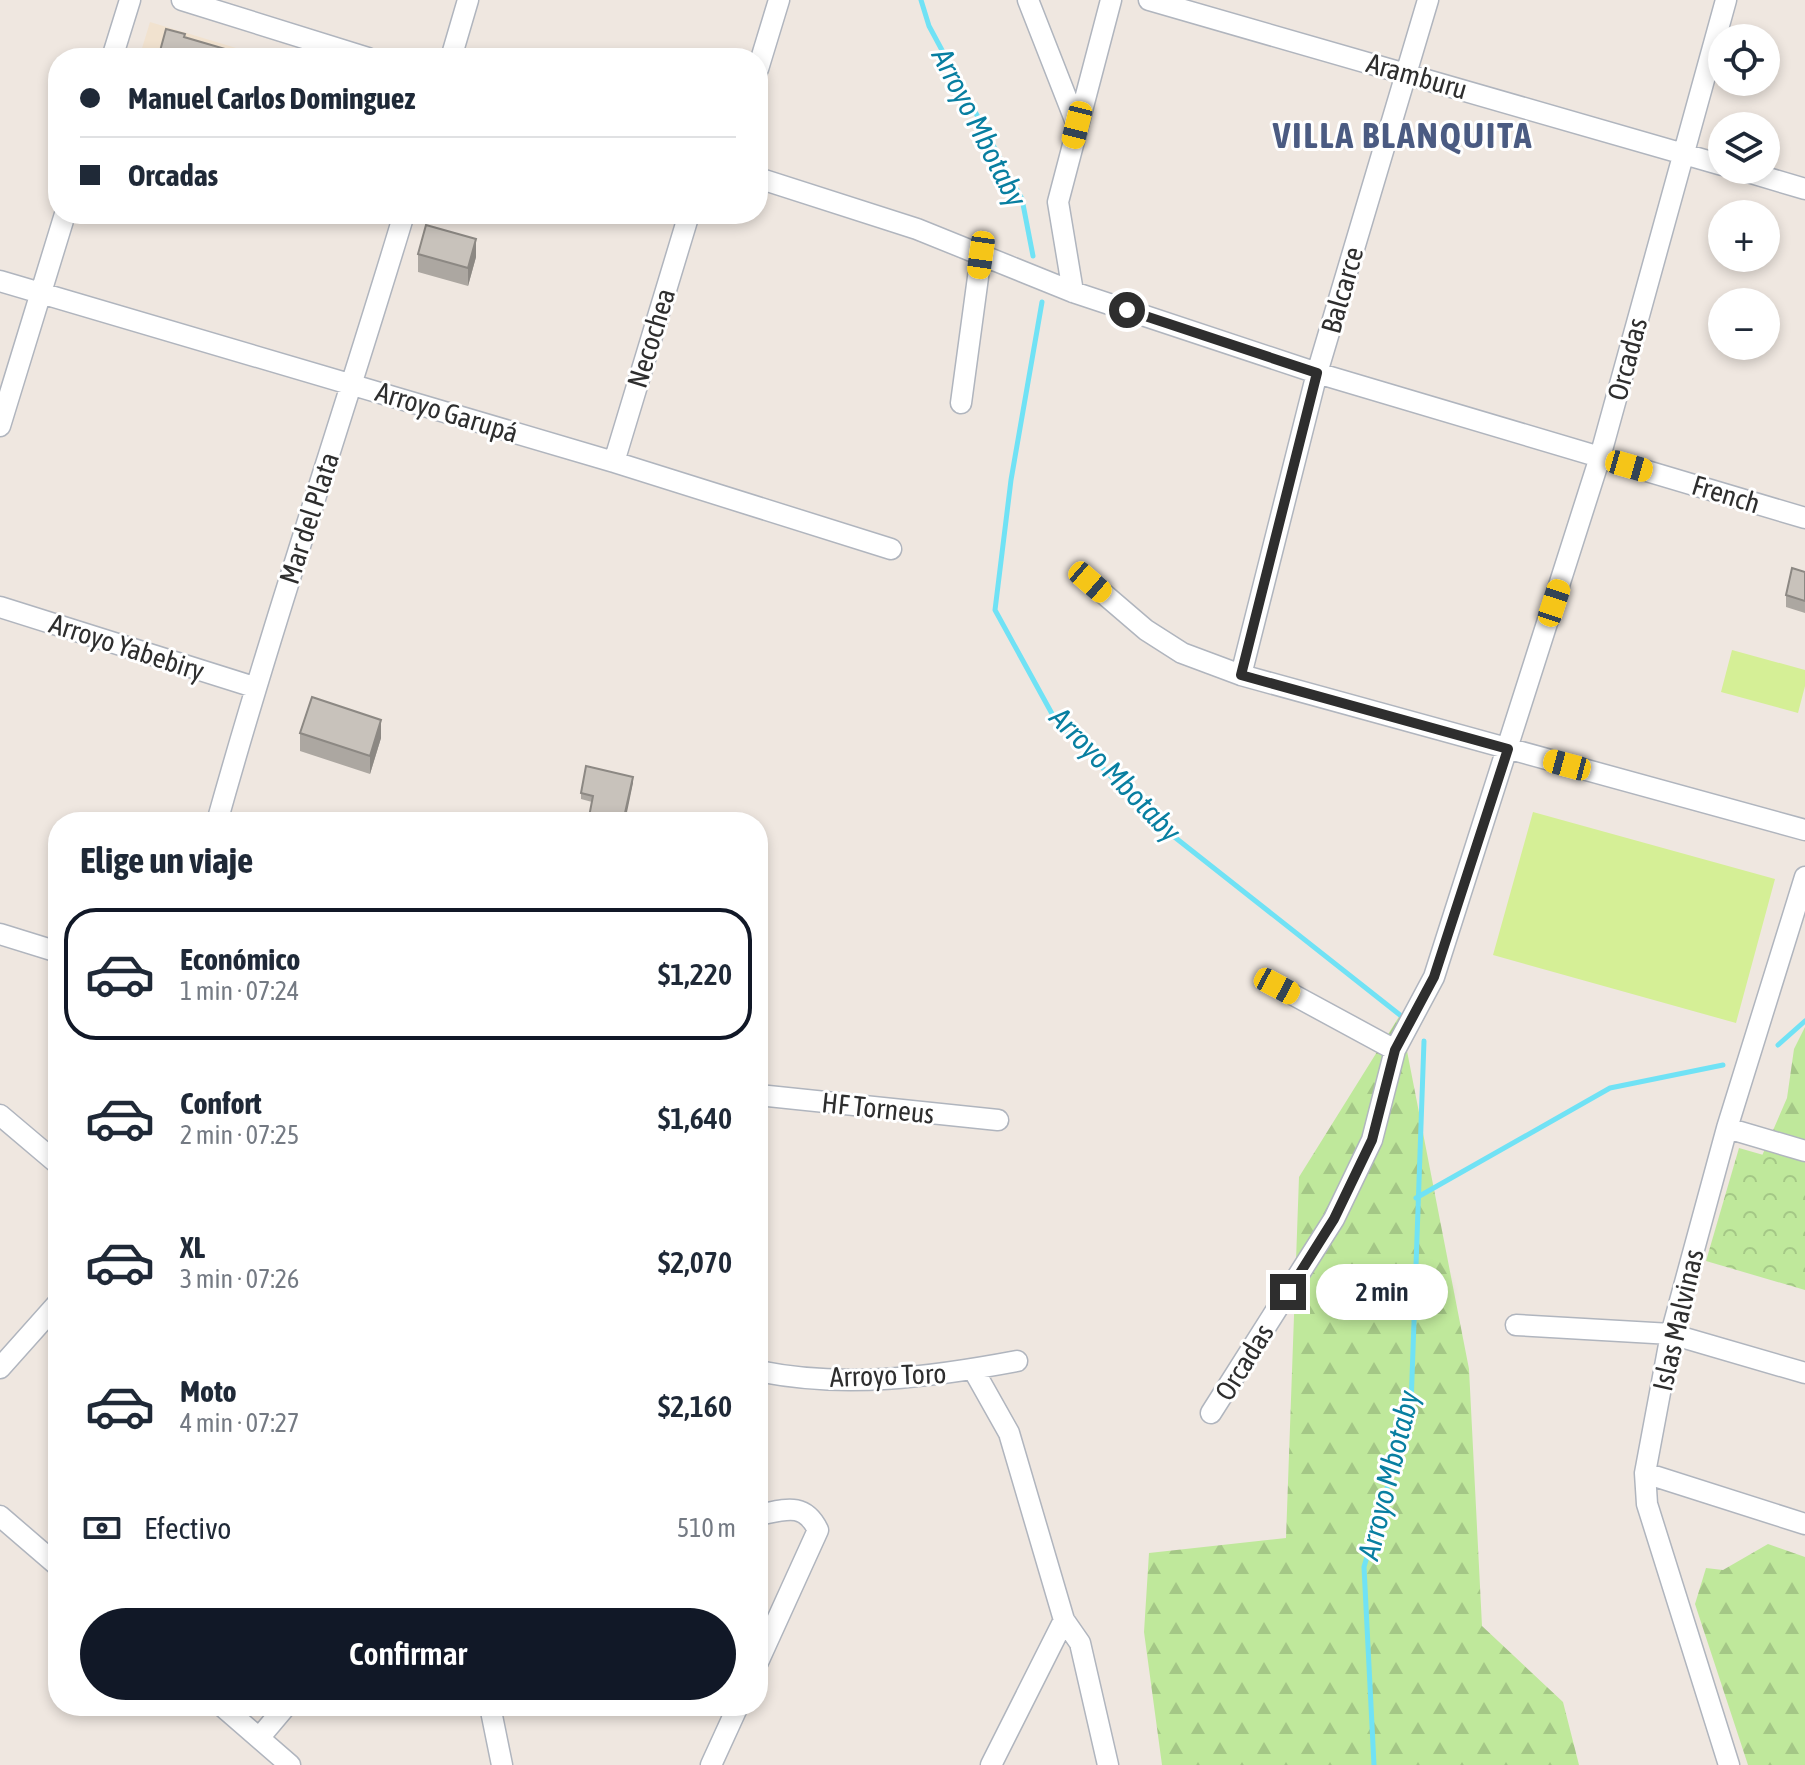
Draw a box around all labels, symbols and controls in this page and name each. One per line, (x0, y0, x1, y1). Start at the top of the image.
map controls (1708, 24, 1780, 360)
button: locate (1708, 24, 1780, 96)
water label: Arroyo Mbotaby (925, 41, 1035, 212)
street label: Aramburu (1363, 46, 1471, 106)
text: Manuel Carlos Dominguez (128, 81, 415, 115)
car (1060, 99, 1094, 151)
button: layers (1708, 112, 1780, 184)
district label: VILLA BLANQUITA (1272, 114, 1533, 156)
text: Orcadas (128, 158, 218, 192)
button: + (1708, 200, 1780, 272)
car (966, 230, 996, 280)
street label: Balcarce (1314, 243, 1370, 337)
street label: Necochea (621, 284, 681, 392)
button: − (1708, 288, 1780, 360)
route start (1109, 292, 1145, 328)
street label: Orcadas (1601, 314, 1653, 404)
street label: Arroyo Garupá (372, 375, 522, 449)
street label: Mar del Plata (273, 448, 345, 588)
car (1603, 448, 1655, 484)
street label: French (1688, 469, 1764, 519)
car (1064, 557, 1116, 607)
car (1535, 576, 1573, 630)
street label: Arroyo Yabebiry (46, 607, 208, 687)
water label: Arroyo Mbotaby (1043, 699, 1189, 848)
car (1541, 747, 1593, 783)
text: Elige un viaje (80, 839, 253, 881)
icon: car (84, 938, 156, 1010)
text: Económico (180, 942, 300, 976)
text: $1,220 (658, 957, 732, 991)
car (1250, 964, 1304, 1008)
text: 1 min · 07:24 (180, 976, 299, 1006)
icon: car (84, 1082, 156, 1154)
text: Confort (180, 1086, 262, 1120)
street label: HF Torneus (820, 1086, 936, 1130)
text: $1,640 (658, 1101, 732, 1135)
text: 2 min · 07:25 (180, 1120, 299, 1150)
icon: car (84, 1226, 156, 1298)
text: XL (180, 1230, 205, 1264)
text: $2,070 (658, 1245, 732, 1279)
street label: Islas Malvinas (1646, 1246, 1710, 1394)
text: 3 min · 07:26 (180, 1264, 299, 1294)
callout: 2 min (1316, 1264, 1448, 1320)
route end (1270, 1274, 1306, 1310)
text: 2 min (1355, 1277, 1409, 1307)
street label: Orcadas (1208, 1318, 1280, 1406)
street label: Arroyo Toro (829, 1357, 947, 1393)
icon: car (84, 1370, 156, 1442)
text: Moto (180, 1374, 237, 1408)
water label: Arroyo Mbotaby (1350, 1386, 1426, 1564)
text: $2,160 (658, 1389, 732, 1423)
text: 4 min · 07:27 (180, 1408, 299, 1438)
icon: cash (80, 1506, 124, 1550)
text: Efectivo (144, 1511, 231, 1545)
text: 510 m (677, 1513, 736, 1543)
button: Confirmar (80, 1608, 736, 1700)

